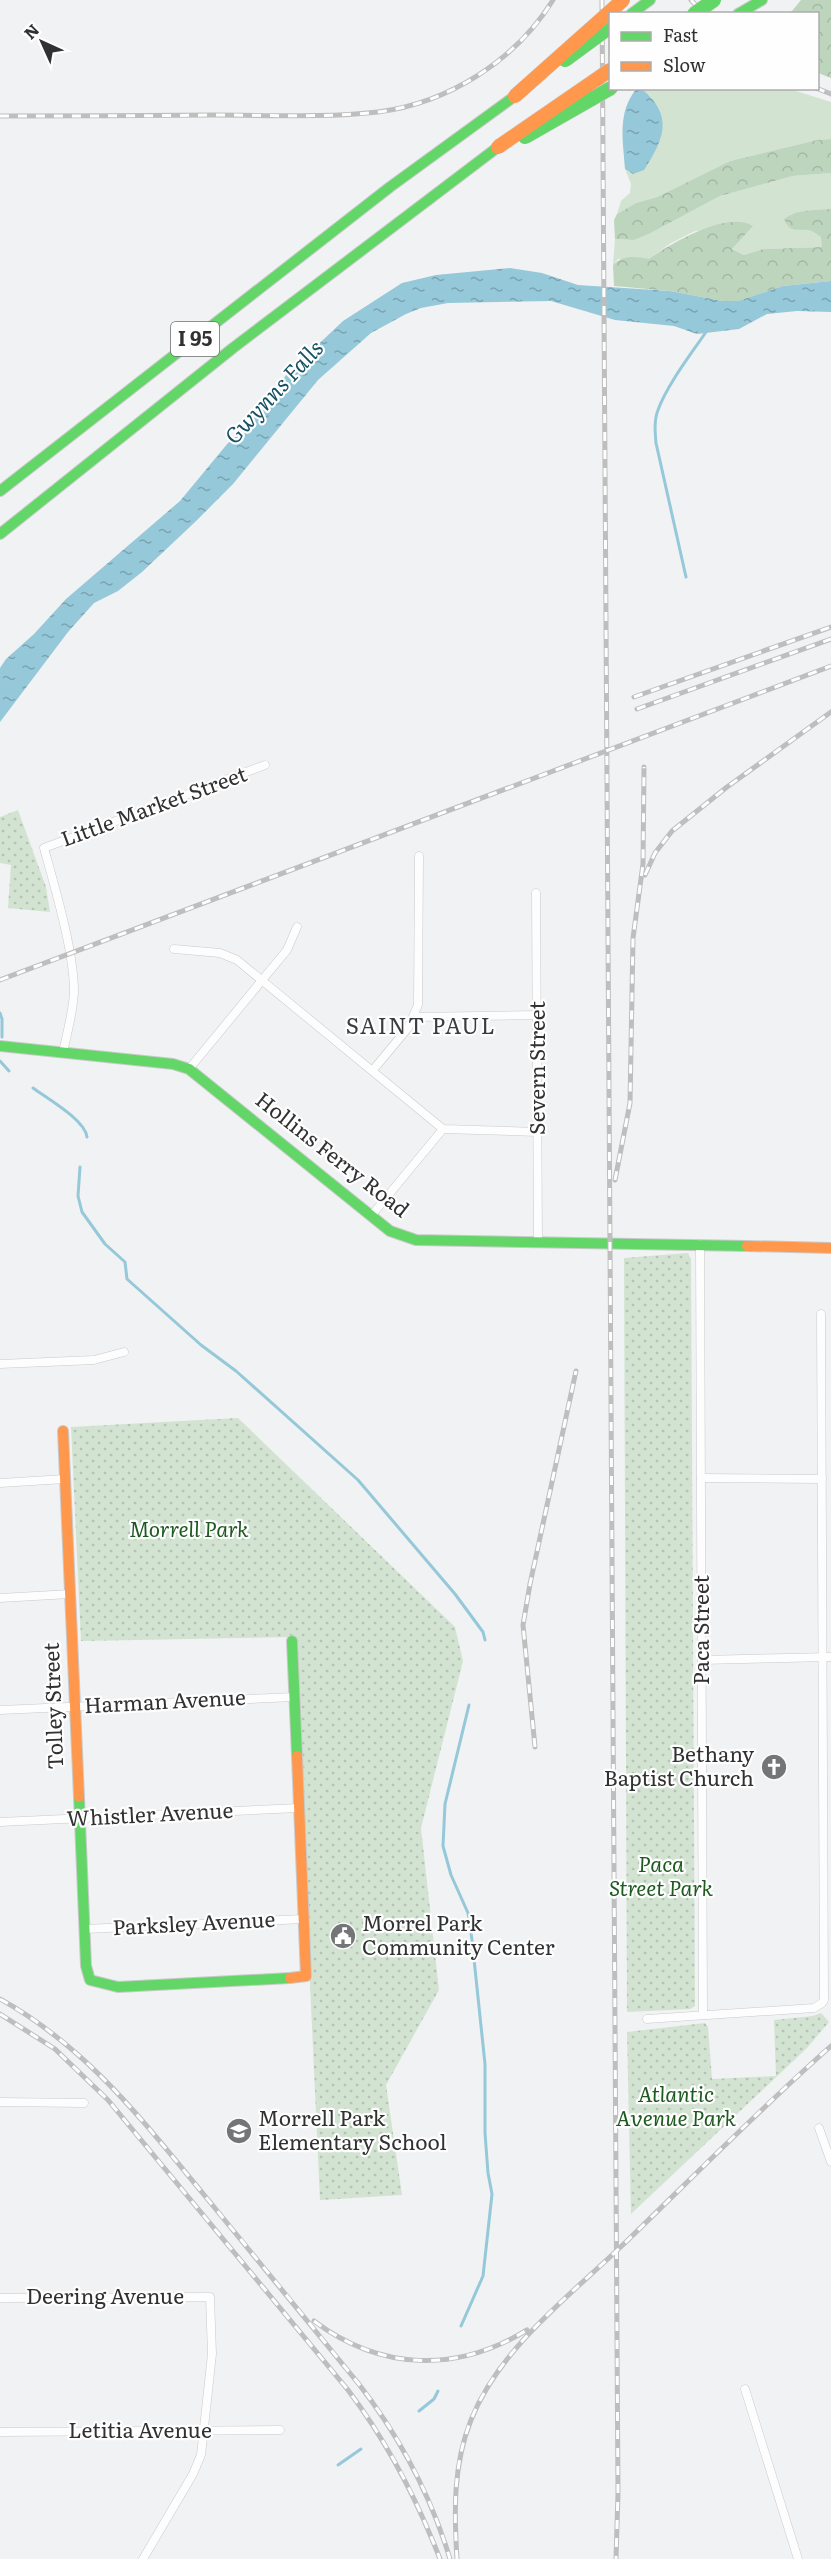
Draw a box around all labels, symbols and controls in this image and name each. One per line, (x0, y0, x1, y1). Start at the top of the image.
north arrow (12, 12, 72, 72)
legend (609, 12, 819, 90)
text: N (17, 17, 44, 44)
text: Fast (663, 21, 699, 48)
text: Slow (663, 51, 706, 78)
road number: I 95 (171, 322, 219, 356)
water label: Gwynns Falls (216, 331, 330, 450)
street label: Little Market Street (56, 756, 251, 853)
street label: Severn Street (520, 1001, 551, 1135)
district label: SAINT PAUL (346, 1008, 496, 1041)
street label: Hollins Ferry Road (250, 1083, 417, 1223)
park label: Morrell Park (129, 1512, 249, 1543)
street label: Paca Street (684, 1575, 715, 1685)
street label: Tolley Street (34, 1642, 69, 1770)
street label: Harman Avenue (83, 1680, 247, 1719)
place label: Bethany Baptist Church (604, 1737, 755, 1792)
church icon: Bethany Baptist Church (759, 1752, 789, 1782)
street label: Whistler Avenue (66, 1793, 234, 1832)
park label: Paca Street Park (609, 1847, 713, 1902)
street label: Parksley Avenue (112, 1902, 276, 1941)
place label: Morrel Park Community Center (362, 1906, 555, 1961)
public building icon: Morrel Park Community Center (328, 1921, 358, 1951)
park label: Atlantic Avenue Park (616, 2077, 737, 2132)
place label: Morrell Park Elementary School (258, 2101, 447, 2156)
school or university icon: Morrell Park Elementary School (224, 2116, 254, 2146)
street label: Deering Avenue (26, 2279, 184, 2310)
street label: Letitia Avenue (68, 2413, 212, 2444)

